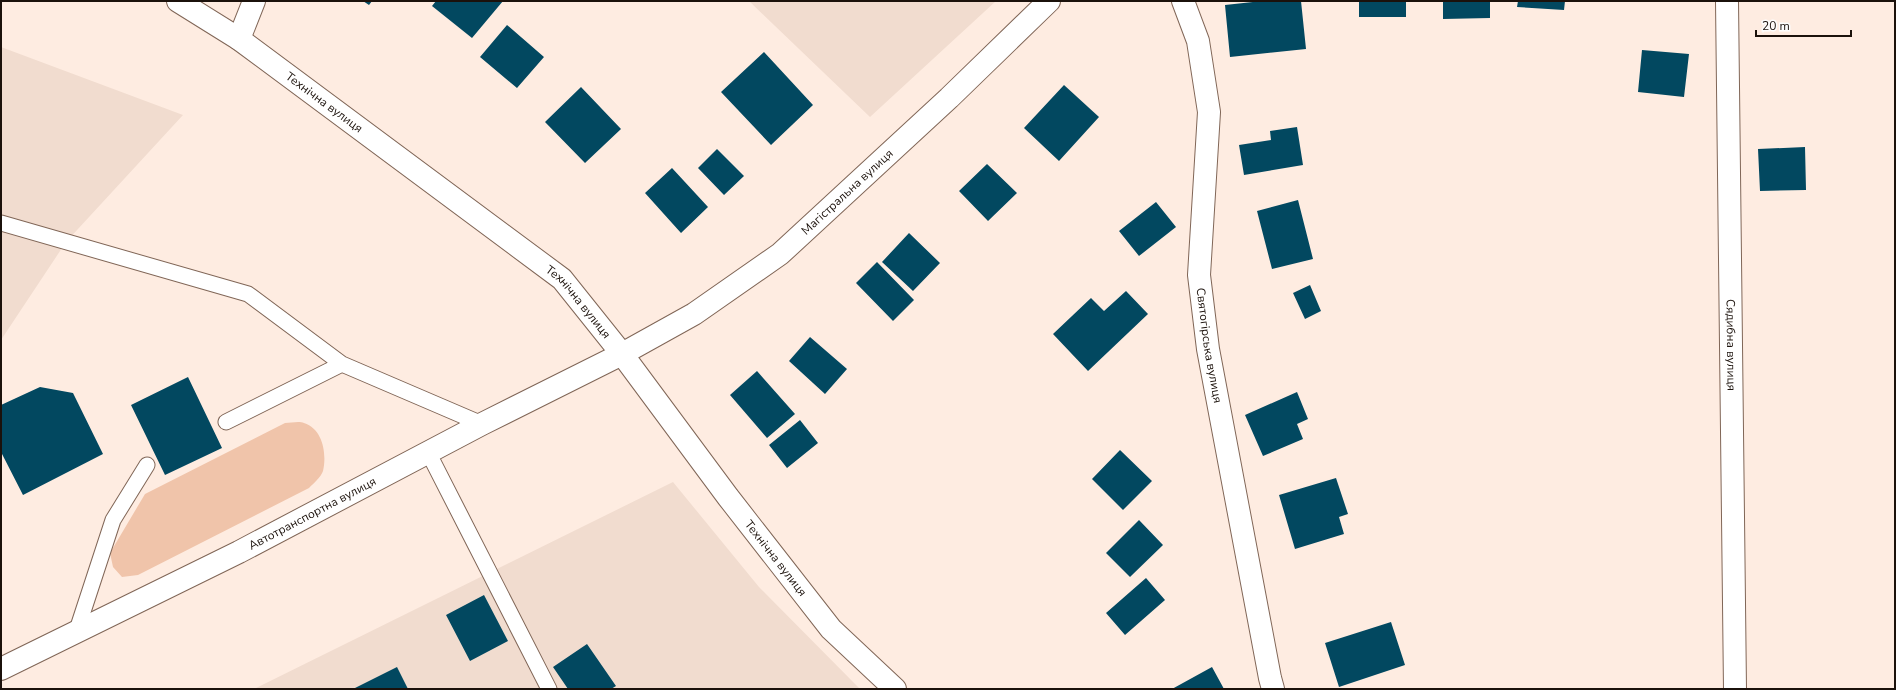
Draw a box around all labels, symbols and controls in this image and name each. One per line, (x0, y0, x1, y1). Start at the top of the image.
scale bar (1756, 12, 1851, 38)
text: 20 m (1762, 18, 1790, 34)
street label: Технічна вулиця (282, 68, 366, 136)
street label: Магістральна вулиця (798, 146, 896, 238)
street label: Технічна вулиця (542, 262, 614, 342)
street label: Святогірська вулиця (1193, 287, 1226, 404)
street label: Сядибна вулиця (1722, 299, 1740, 391)
street label: Автотранспортна вулиця (246, 473, 379, 554)
street label: Технічна вулиця (741, 517, 811, 600)

